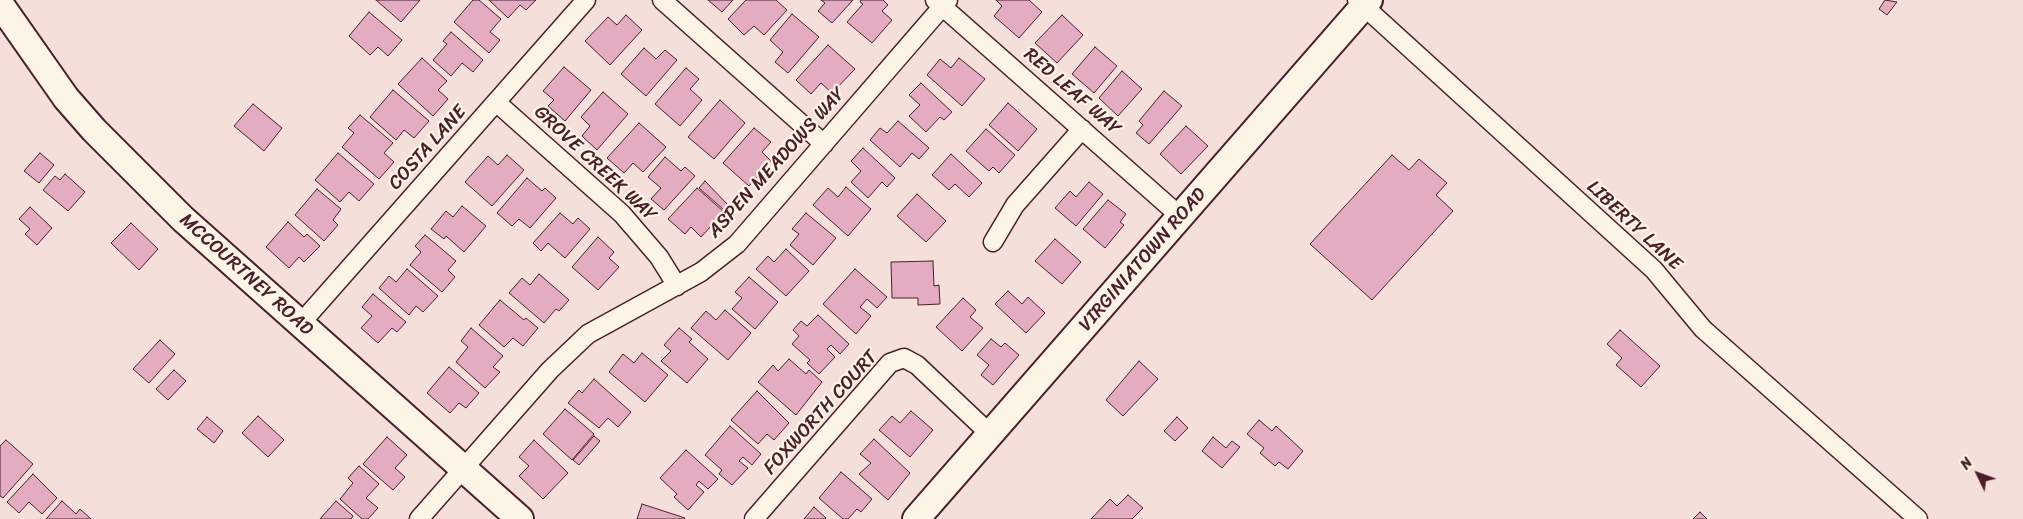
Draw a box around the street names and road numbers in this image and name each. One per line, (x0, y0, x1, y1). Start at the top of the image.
street label: RED LEAF WAY (1019, 44, 1125, 140)
street label: ASPEN MEADOWS WAY (703, 83, 851, 243)
street label: COSTA LANE (384, 101, 472, 195)
street label: GROVE CREEK WAY (529, 101, 661, 227)
street label: LIBERTY LANE (1582, 176, 1686, 276)
street label: VIRGINIATOWN ROAD (1074, 184, 1212, 336)
street label: MCCOURTNEY ROAD (174, 209, 318, 341)
street label: FOXWORTH COURT (759, 346, 883, 480)

